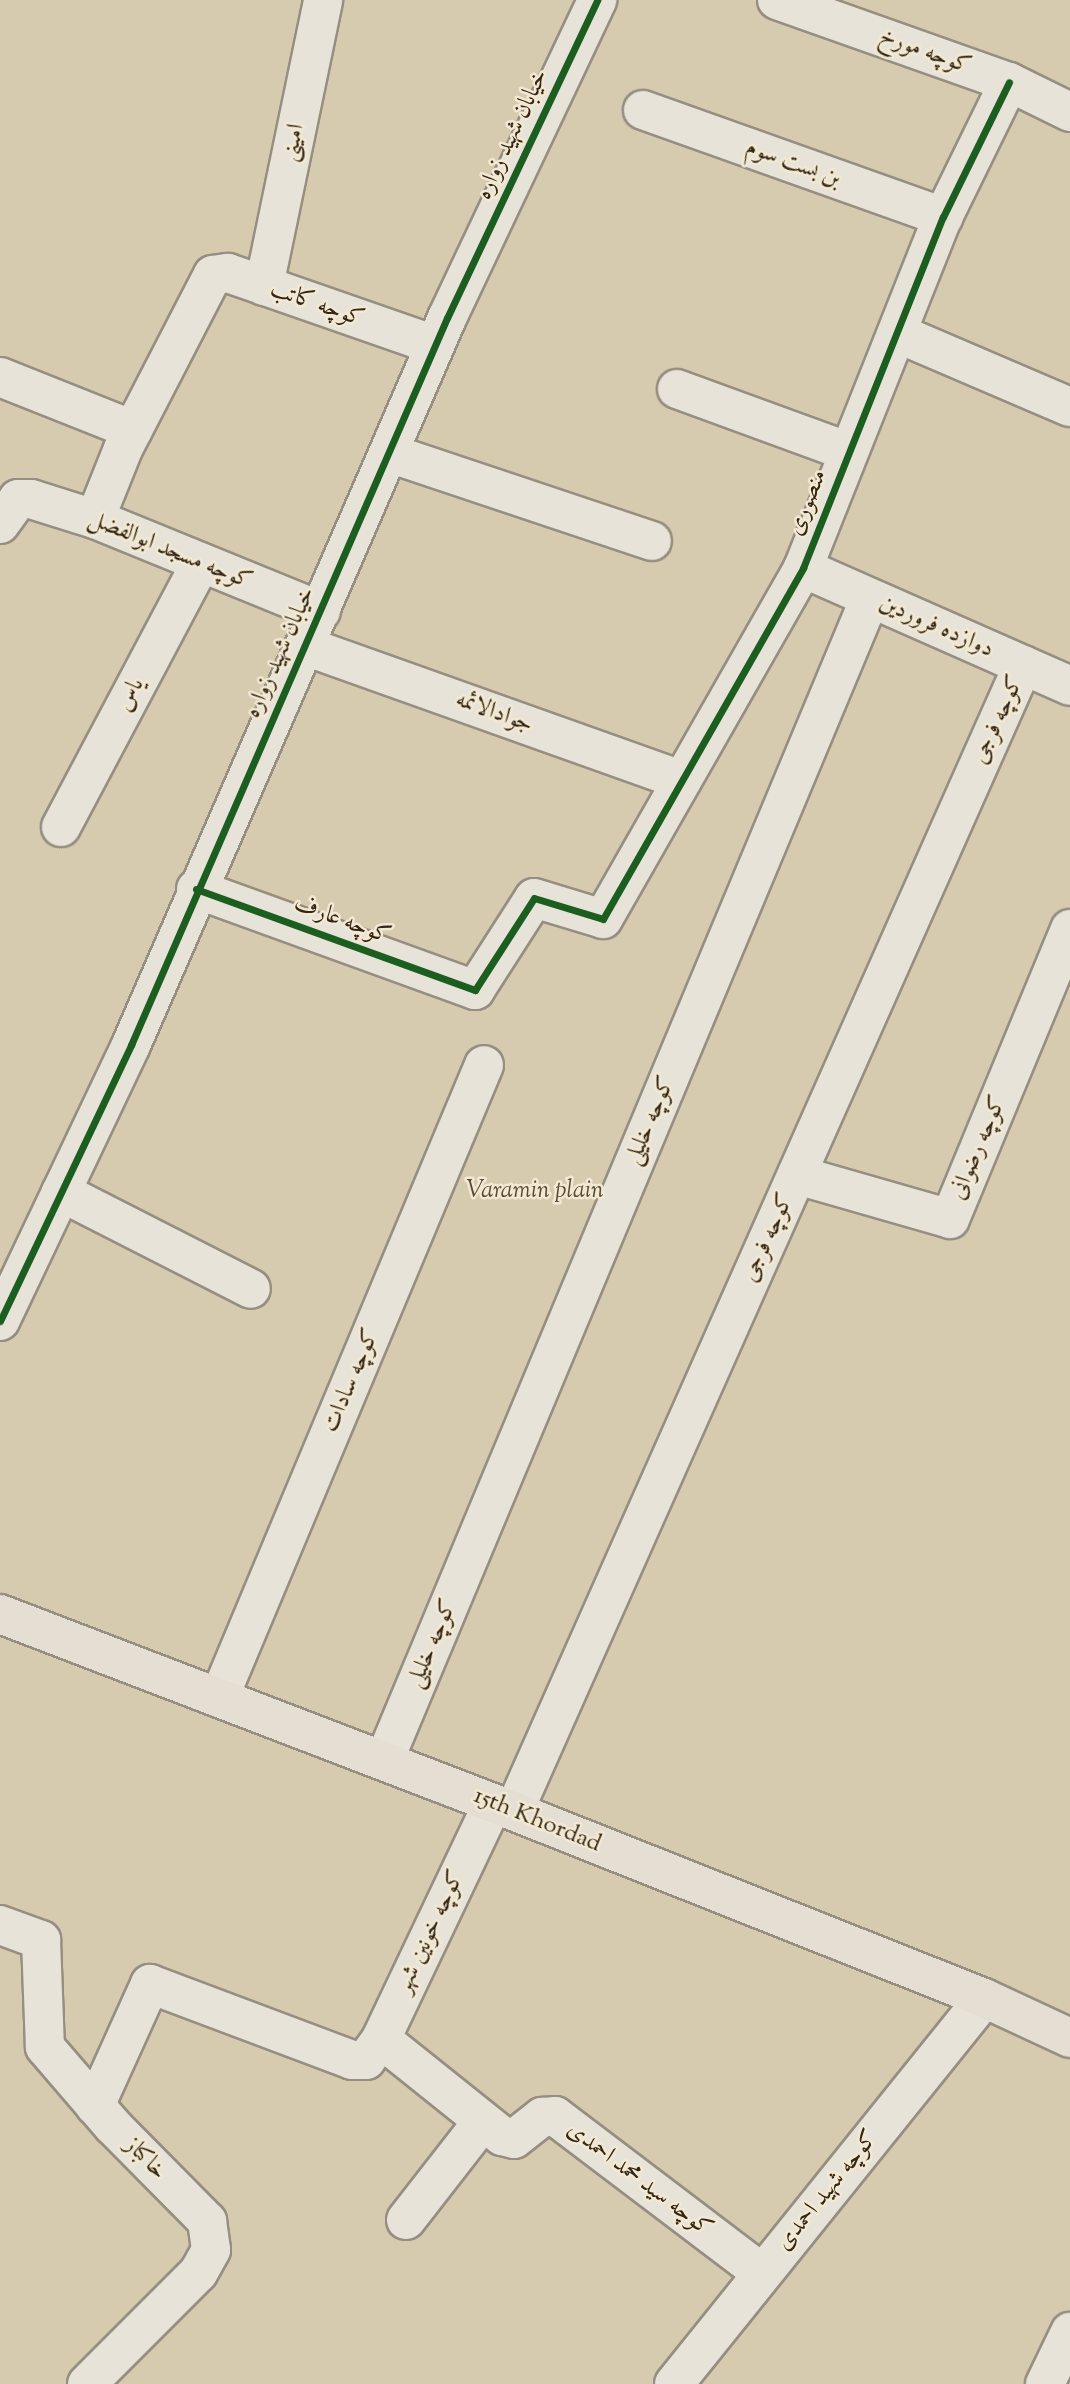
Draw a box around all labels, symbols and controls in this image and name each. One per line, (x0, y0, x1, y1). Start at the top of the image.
street label: کوچه مورخ (875, 22, 975, 82)
street label: خیابان شهید زواره (470, 65, 556, 205)
street label: امینی (276, 121, 312, 165)
street label: بن بست سوم (741, 134, 845, 194)
street label: کوچه کاتب (266, 275, 368, 335)
street label: منصوری (782, 466, 834, 540)
street label: کوچه مسجد ابوالفضل (84, 505, 256, 597)
street label: خیابان شهید زواره (239, 583, 323, 723)
street label: دوازده فروردین (874, 589, 998, 665)
street label: کوچه فرجی (967, 671, 1031, 769)
street label: یاس (110, 673, 152, 717)
street label: جوادالائمه (451, 686, 537, 740)
street label: کوچه عارف (290, 890, 394, 952)
street label: کوچه خلیلی (619, 1072, 683, 1170)
street label: کوچه رضوانی (944, 1092, 1014, 1204)
park label: Varamin plain (466, 1178, 604, 1206)
street label: کوچه فرجی (737, 1189, 801, 1287)
street label: کوچه سادات (317, 1325, 387, 1437)
street label: کوچه خلیلی (401, 1595, 465, 1693)
street label: 15th Khordad (469, 1782, 605, 1860)
street label: کوچه خونین شهر (390, 1866, 472, 1998)
street label: کوچه سید محمد احمدی (560, 2116, 718, 2244)
street label: کوچه شهید احمدی (771, 2125, 885, 2257)
street label: خاکباز (118, 2132, 172, 2186)

